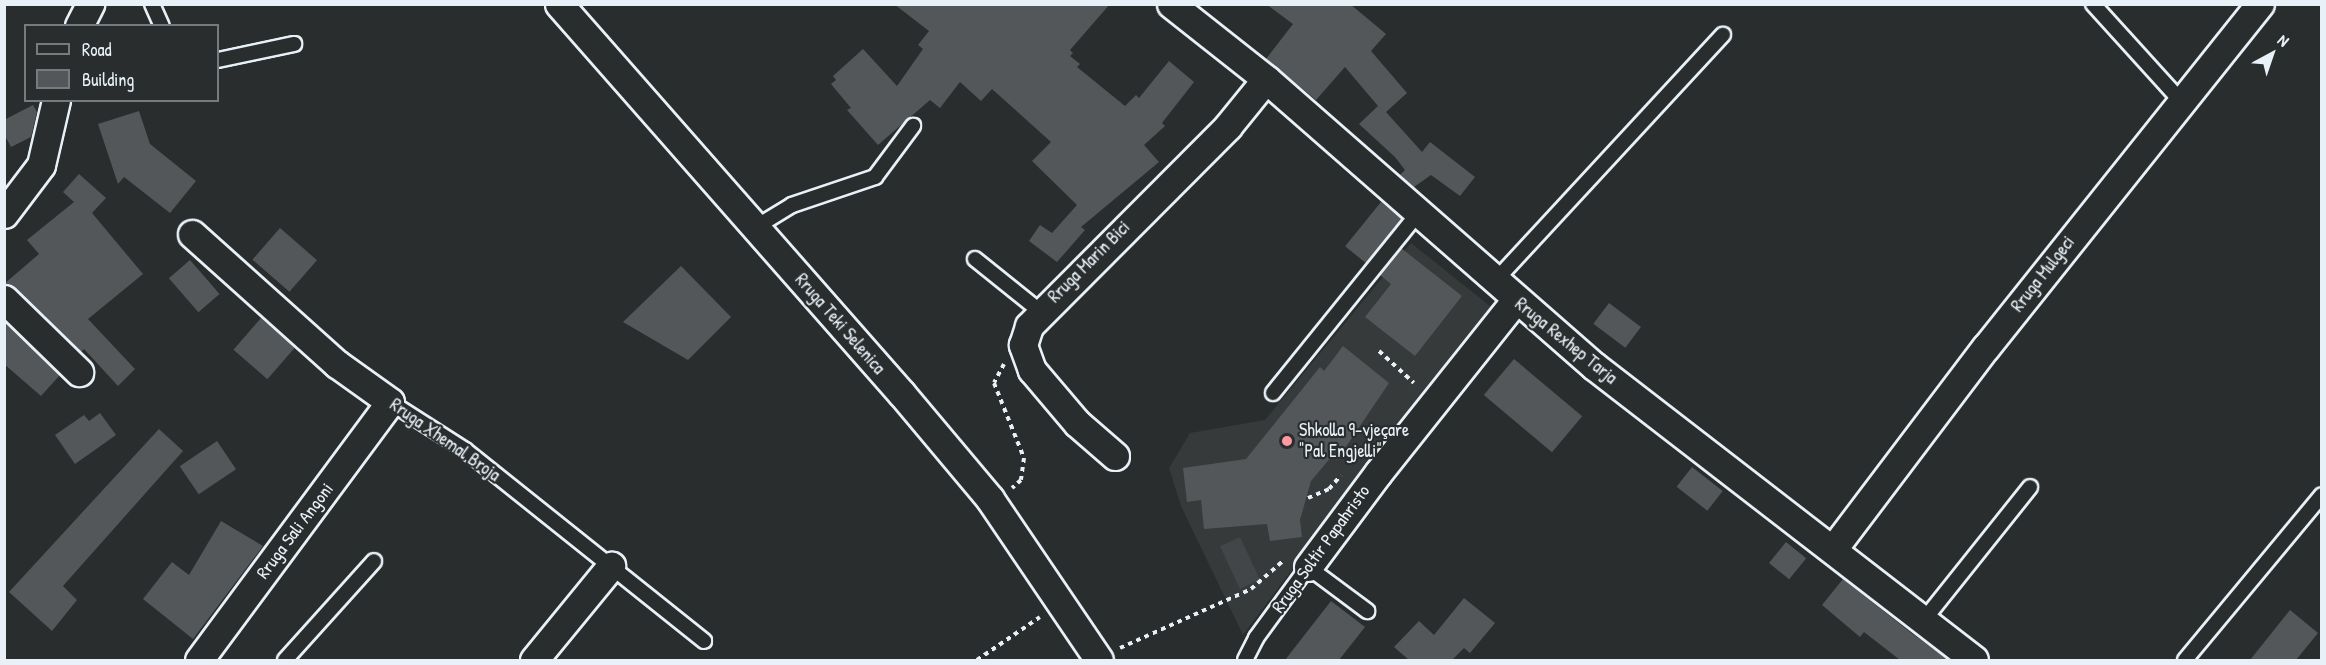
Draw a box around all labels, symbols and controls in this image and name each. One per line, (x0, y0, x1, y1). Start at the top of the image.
legend (24, 24, 219, 102)
north arrow (2242, 24, 2302, 84)
text: N (2273, 29, 2294, 51)
text: Road (82, 37, 112, 62)
text: Building (82, 67, 134, 92)
street label: Rruga Marin Bici (1044, 217, 1134, 307)
street label: Rruga Mulgeci (2007, 232, 2079, 316)
street label: Rruga Teki Selenica (790, 269, 890, 379)
street label: Rruga Rexhep Tarja (1511, 293, 1621, 389)
street label: Rruga Xhemal Broja (386, 394, 504, 486)
place label: Shkolla 9-vjeçare "Pal Engjelli" (1299, 420, 1409, 462)
marker: Shkolla 9-vjeçare "Pal Engjelli" (1280, 434, 1294, 448)
street label: Rruga Sali Angoni (252, 479, 338, 583)
street label: Rruga Soltir Papahristo (1267, 481, 1375, 617)

